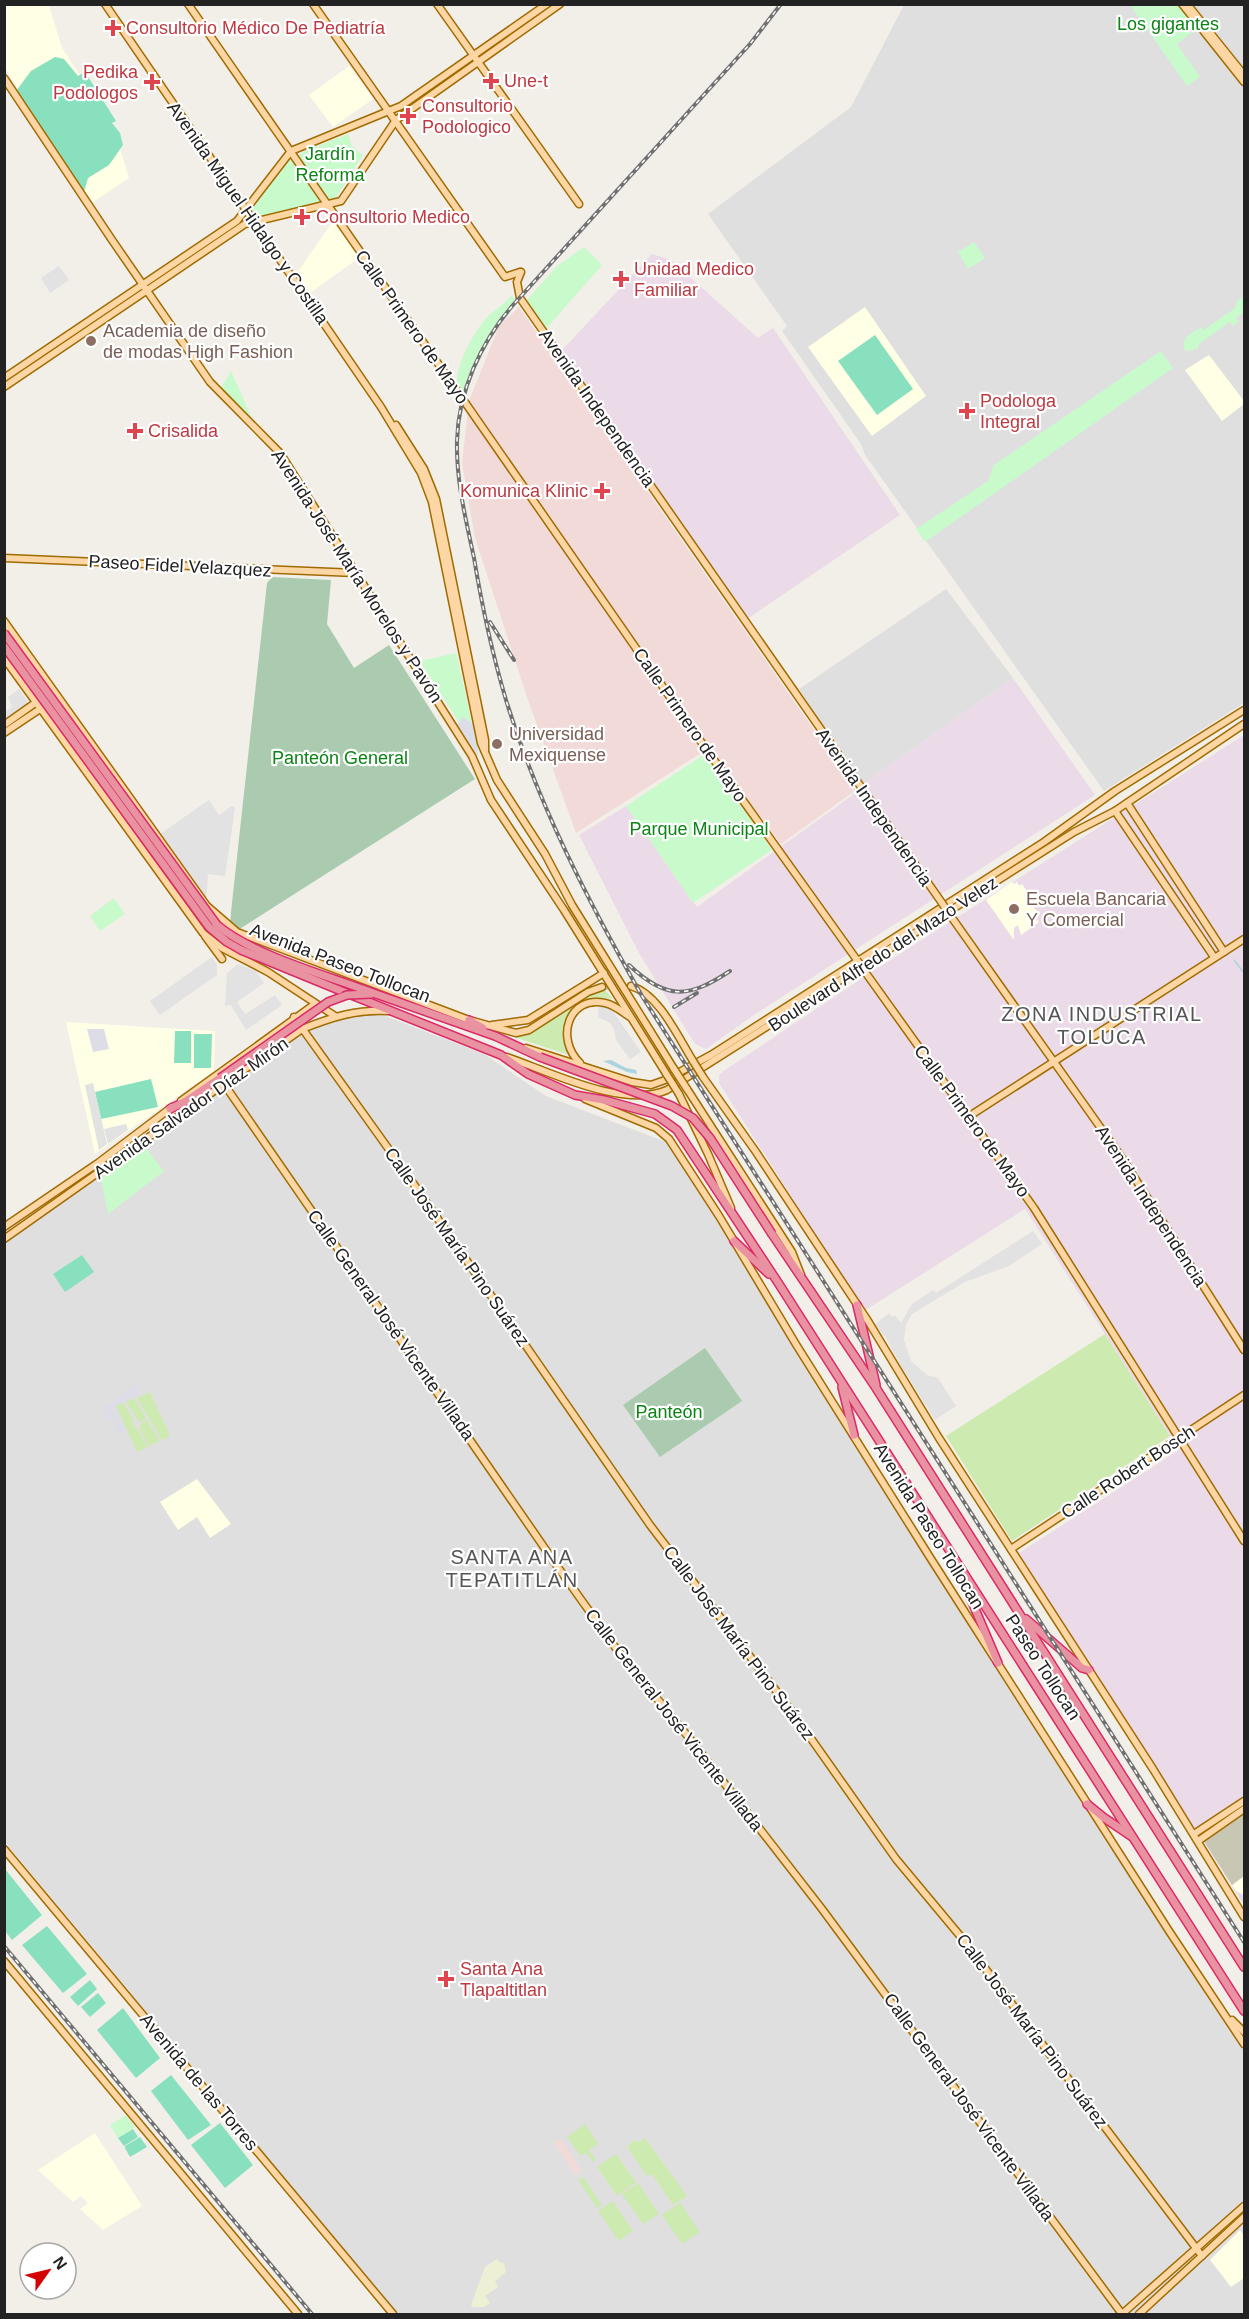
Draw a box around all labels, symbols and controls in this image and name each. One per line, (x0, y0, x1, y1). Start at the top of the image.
park label: Los gigantes (1117, 14, 1219, 34)
place label: Consultorio Médico De Pediatría (126, 18, 386, 38)
marker: Consultorio Médico De Pediatría (104, 19, 122, 37)
place label: Pedika Podologos (53, 62, 139, 103)
place label: Une-t (504, 71, 548, 91)
marker: Une-t (482, 72, 500, 90)
marker: Pedika Podologos (143, 73, 161, 91)
place label: Consultorio Podologico (422, 96, 513, 137)
street label: Avenida Miguel Hidalgo y Costilla (163, 98, 333, 329)
marker: Consultorio Podologico (399, 107, 417, 125)
park label: Jardín Reforma (295, 144, 365, 185)
place label: Consultorio Medico (316, 207, 470, 227)
marker: Consultorio Medico (293, 208, 311, 226)
street label: Calle Primero de Mayo (351, 246, 473, 408)
place label: Unidad Medico Familiar (634, 259, 754, 300)
marker: Unidad Medico Familiar (612, 270, 630, 288)
place label: Academia de diseño de modas High Fashion (103, 321, 293, 362)
street label: Avenida Independencia (535, 325, 660, 491)
marker: Academia de diseño de modas High Fashion (84, 334, 98, 348)
place label: Podologa Integral (980, 391, 1057, 432)
marker: Podologa Integral (958, 402, 976, 420)
place label: Crisalida (148, 421, 219, 441)
marker: Crisalida (126, 422, 144, 440)
street label: Avenida José María Morelos y Pavón (268, 446, 446, 706)
place label: Komunica Klinic (460, 481, 588, 501)
marker: Komunica Klinic (593, 482, 611, 500)
street label: Paseo Fidel Velazquez (88, 551, 272, 581)
street label: Calle Primero de Mayo (629, 644, 751, 806)
place label: Universidad Mexiquense (509, 724, 606, 765)
street label: Avenida Independencia (812, 724, 937, 890)
marker: Universidad Mexiquense (490, 737, 504, 751)
park label: Panteón General (272, 748, 408, 768)
park label: Parque Municipal (629, 819, 769, 839)
street label: Boulevard Alfredo del Mazo Velez (765, 872, 1001, 1036)
place label: Escuela Bancaria Y Comercial (1026, 889, 1167, 930)
marker: Escuela Bancaria Y Comercial (1007, 902, 1021, 916)
street label: Avenida Paseo Tollocan (247, 919, 433, 1007)
district label: ZONA INDUSTRIAL TOLUCA (1001, 1003, 1203, 1048)
street label: Avenida Salvador Díaz Mirón (90, 1033, 292, 1183)
street label: Calle Primero de Mayo (910, 1041, 1034, 1201)
street label: Avenida Independencia (1091, 1122, 1211, 1291)
street label: Calle José María Pino Suárez (381, 1144, 533, 1350)
street label: Calle General José Vicente Villada (304, 1206, 479, 1445)
park label: Panteón (635, 1402, 703, 1422)
street label: Calle Robert Bosch (1058, 1421, 1198, 1523)
street label: Avenida Paseo Tollocan (870, 1440, 988, 1612)
street label: Calle José María Pino Suárez (659, 1542, 819, 1744)
district label: SANTA ANA TEPATITLÁN (445, 1546, 579, 1591)
street label: Calle General José Vicente Villada (581, 1605, 768, 1836)
street label: Paseo Tollocan (1001, 1610, 1085, 1724)
street label: Calle José María Pino Suárez (952, 1930, 1112, 2132)
place label: Santa Ana Tlapaltitlan (460, 1959, 547, 2000)
marker: Santa Ana Tlapaltitlan (437, 1970, 455, 1988)
street label: Calle General José Vicente Villada (880, 1989, 1059, 2226)
street label: Avenida de las Torres (136, 2010, 262, 2154)
north arrow (18, 2241, 78, 2301)
text: N (50, 2253, 70, 2272)

